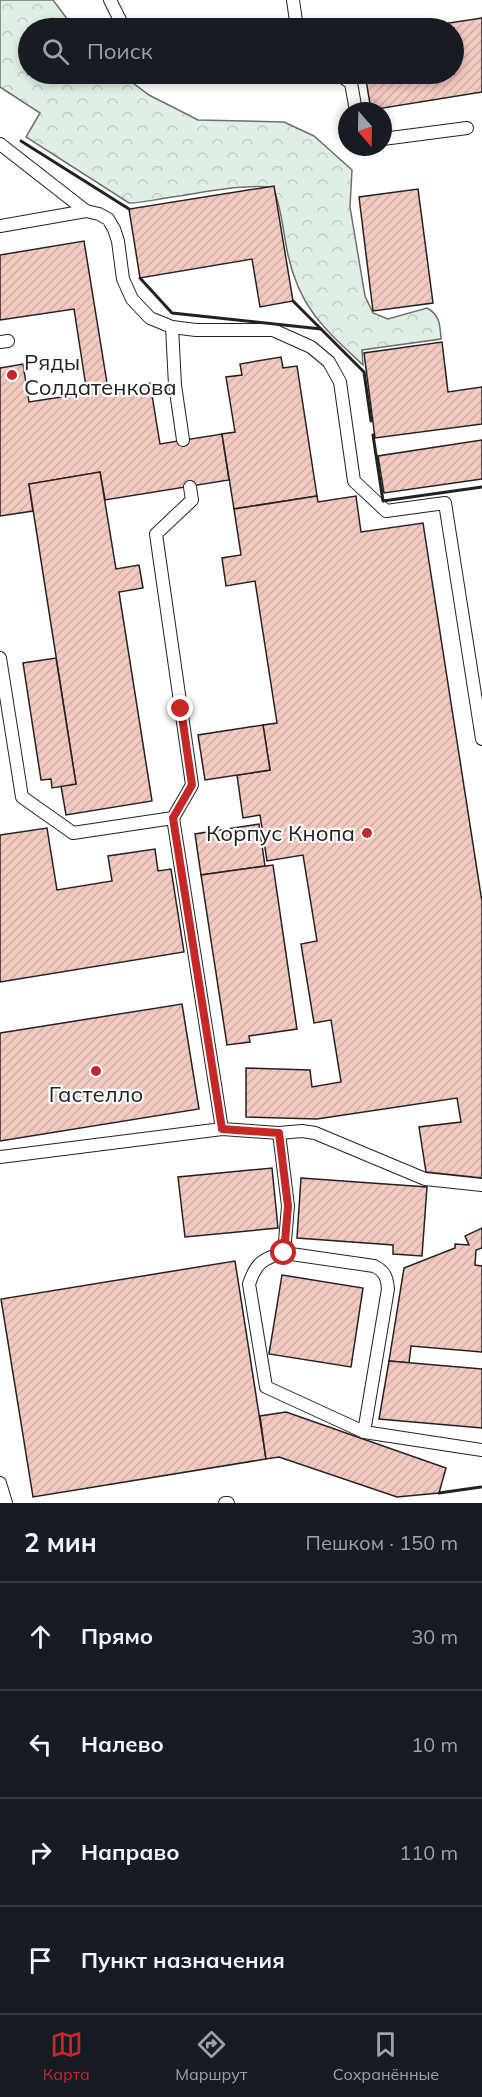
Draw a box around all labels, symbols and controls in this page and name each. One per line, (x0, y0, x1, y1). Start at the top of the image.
search box (18, 18, 464, 84)
icon: search (39, 35, 72, 68)
text: Поиск (87, 37, 153, 65)
north arrow (338, 102, 392, 156)
place label: Ряды Солдатенкова (24, 348, 177, 401)
marker: Ряды Солдатенкова (5, 368, 19, 382)
route end (167, 695, 193, 721)
place label: Корпус Кнопа (206, 819, 355, 847)
marker: Корпус Кнопа (360, 826, 374, 840)
marker: Гастелло (89, 1064, 103, 1078)
place label: Гастелло (49, 1080, 143, 1108)
route start (270, 1239, 296, 1265)
text: 2 мин (24, 1526, 97, 1559)
text: Пешком · 150 m (306, 1530, 458, 1555)
icon: ahead (24, 1620, 57, 1653)
text: Прямо (81, 1622, 153, 1650)
text: 30 m (411, 1624, 458, 1649)
icon: left (24, 1728, 57, 1761)
text: Налево (81, 1730, 164, 1758)
text: 10 m (411, 1732, 458, 1757)
icon: right (24, 1836, 57, 1869)
text: Направо (81, 1838, 179, 1866)
text: 110 m (399, 1840, 458, 1865)
icon: arrive (24, 1944, 57, 1977)
text: Пункт назначения (81, 1946, 285, 1974)
tab: Карта (43, 2028, 90, 2084)
tab: Маршрут (175, 2028, 247, 2084)
tab: Сохранённые (333, 2028, 439, 2084)

